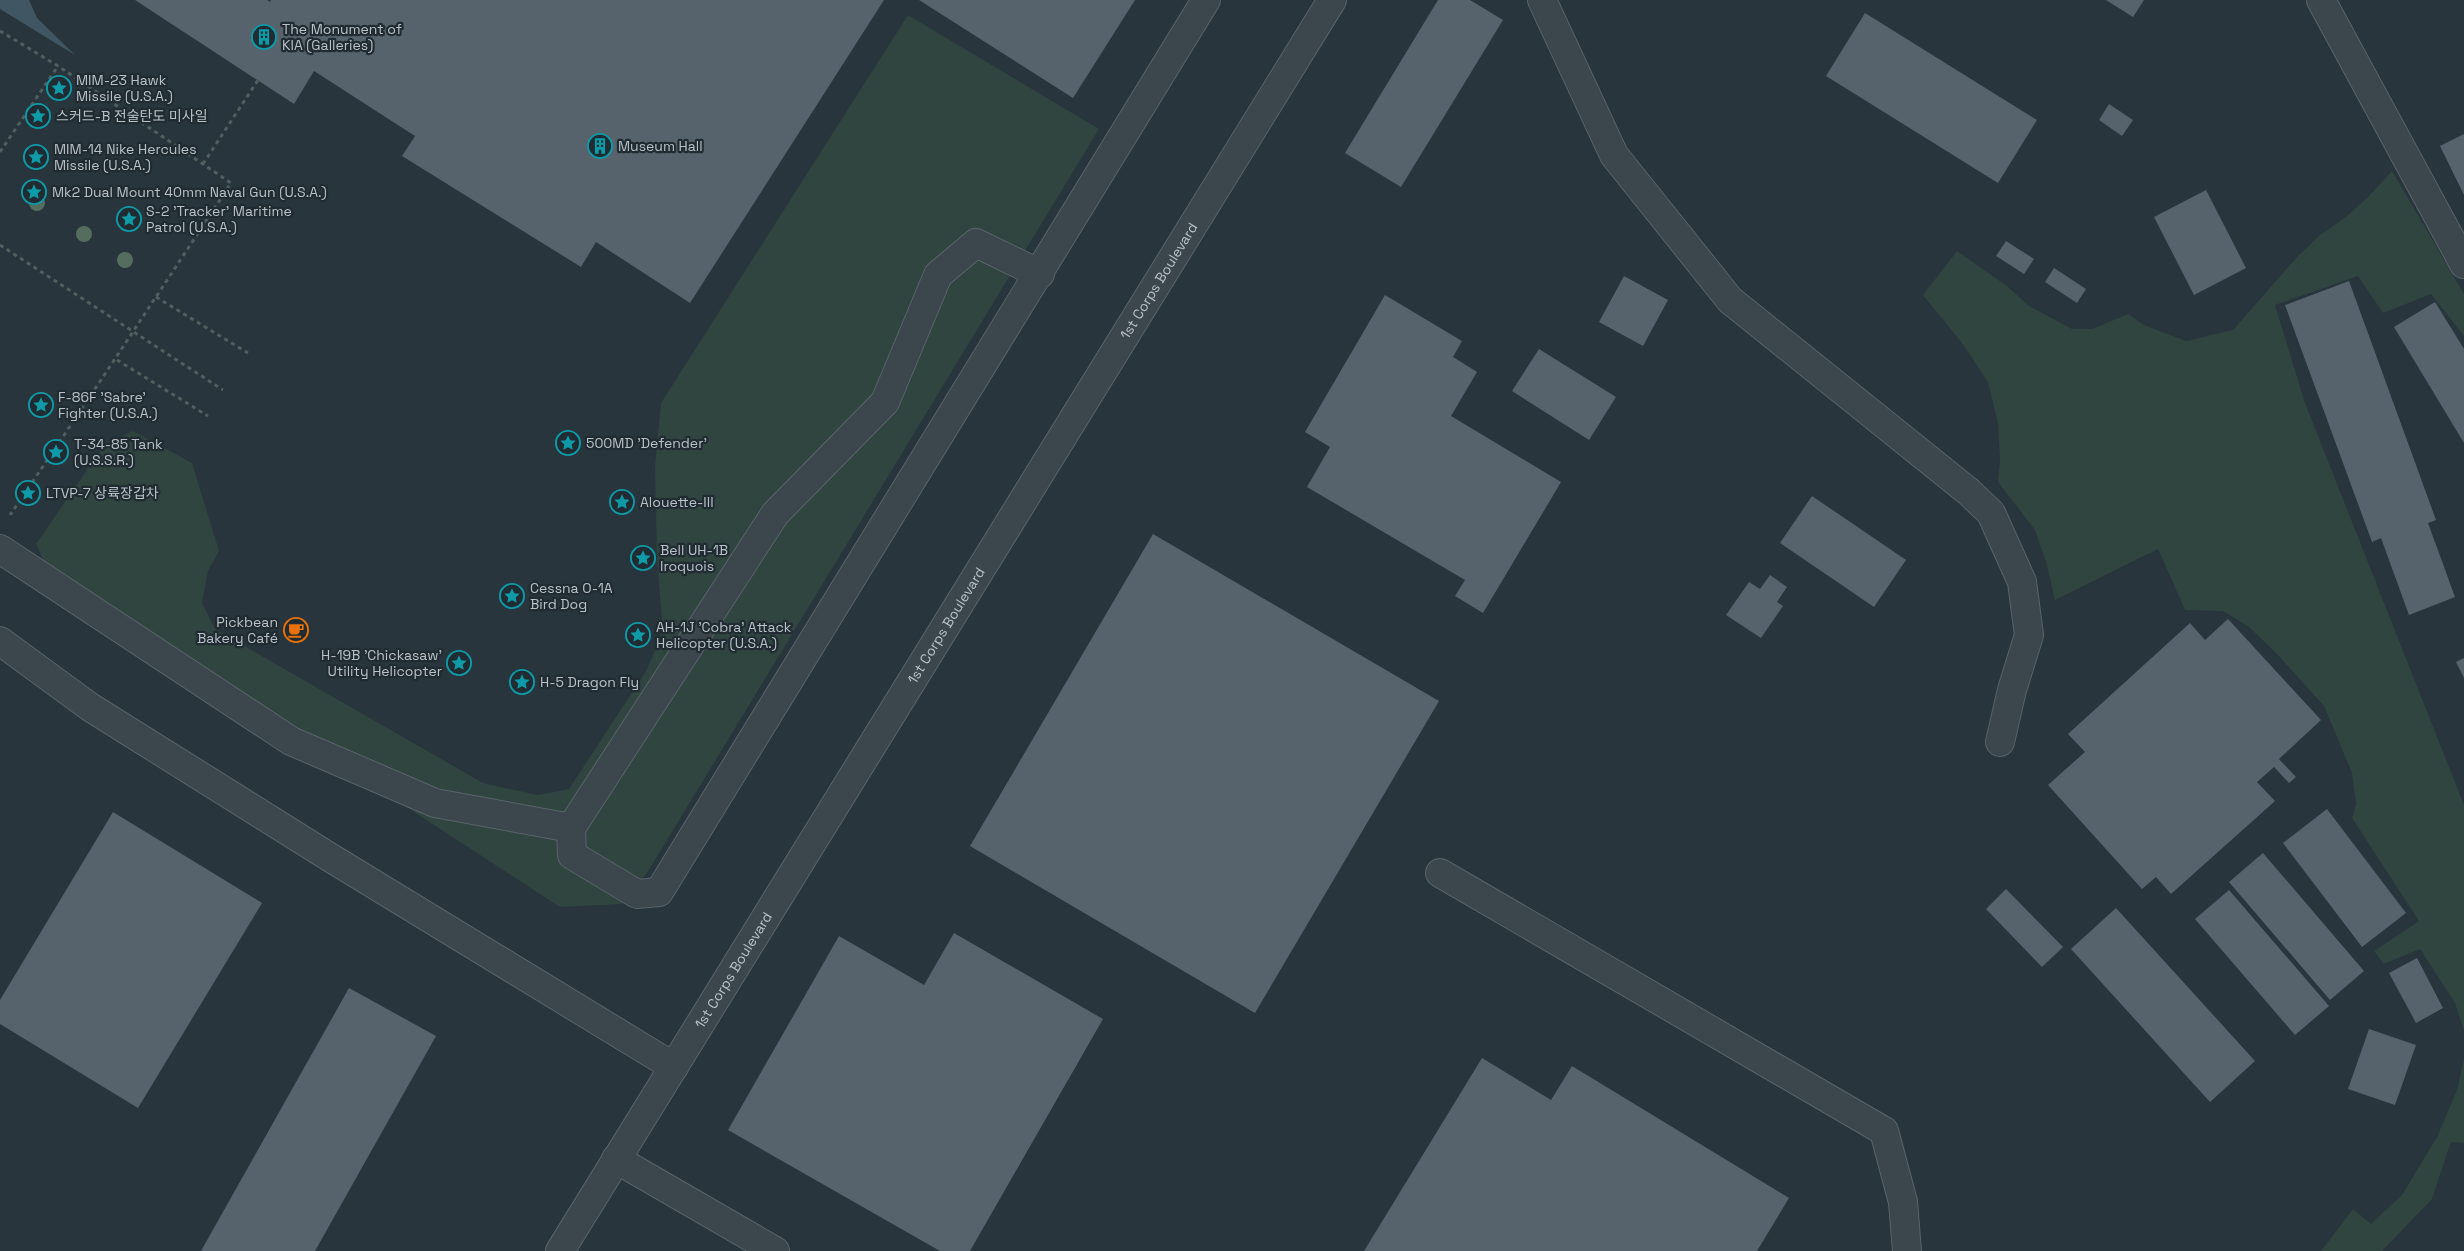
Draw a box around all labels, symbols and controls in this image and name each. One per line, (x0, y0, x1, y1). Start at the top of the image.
place label: The Monument of KIA (Galleries) (282, 20, 402, 54)
building icon: The Monument of KIA (Galleries) (251, 24, 277, 50)
place label: MIM-23 Hawk Missile (U.S.A.) (76, 71, 173, 105)
place icon: MIM-23 Hawk Missile (U.S.A.) (46, 75, 72, 101)
place icon: 스커드-B 전술탄도 미사일 (25, 103, 51, 129)
place label: 스커드-B 전술탄도 미사일 (56, 107, 208, 125)
building icon: Museum Hall (587, 133, 613, 159)
place label: Museum Hall (618, 137, 703, 155)
place label: MIM-14 Nike Hercules Missile (U.S.A.) (54, 140, 197, 174)
place icon: MIM-14 Nike Hercules Missile (U.S.A.) (23, 144, 49, 170)
place icon: Mk2 Dual Mount 40mm Naval Gun (U.S.A.) (21, 179, 47, 205)
place label: Mk2 Dual Mount 40mm Naval Gun (U.S.A.) (52, 183, 327, 201)
place label: S-2 'Tracker' Maritime Patrol (U.S.A.) (146, 202, 292, 236)
place icon: S-2 'Tracker' Maritime Patrol (U.S.A.) (116, 206, 142, 232)
street label: 1st Corps Boulevard (1116, 219, 1201, 342)
place label: F-86F 'Sabre' Fighter (U.S.A.) (58, 388, 157, 422)
place icon: F-86F 'Sabre' Fighter (U.S.A.) (28, 392, 54, 418)
place icon: 500MD 'Defender' (555, 430, 581, 456)
place label: 500MD 'Defender' (586, 434, 707, 452)
place label: T-34-85 Tank (U.S.S.R.) (74, 435, 163, 469)
place icon: T-34-85 Tank (U.S.S.R.) (43, 439, 69, 465)
place icon: LTVP-7 상륙장갑차 (15, 480, 41, 506)
place label: LTVP-7 상륙장갑차 (46, 484, 159, 502)
place icon: Alouette-III (609, 489, 635, 515)
place label: Alouette-III (640, 493, 714, 511)
place label: Bell UH-1B Iroquois (660, 541, 728, 575)
place icon: Bell UH-1B Iroquois (630, 545, 656, 571)
street label: 1st Corps Boulevard (903, 564, 989, 687)
place label: Cessna O-1A Bird Dog (530, 579, 613, 613)
place icon: Cessna O-1A Bird Dog (499, 583, 525, 609)
place label: Pickbean Bakery Café (197, 613, 278, 647)
cafe icon: Pickbean Bakery Café (283, 617, 309, 643)
place label: AH-1J 'Cobra' Attack Helicopter (U.S.A.) (656, 618, 792, 652)
place icon: AH-1J 'Cobra' Attack Helicopter (U.S.A.) (625, 622, 651, 648)
place label: H-19B 'Chickasaw' Utility Helicopter (321, 646, 442, 680)
place icon: H-19B 'Chickasaw' Utility Helicopter (446, 650, 472, 676)
place icon: H-5 Dragon Fly (509, 669, 535, 695)
place label: H-5 Dragon Fly (540, 673, 639, 691)
street label: 1st Corps Boulevard (691, 909, 776, 1032)

